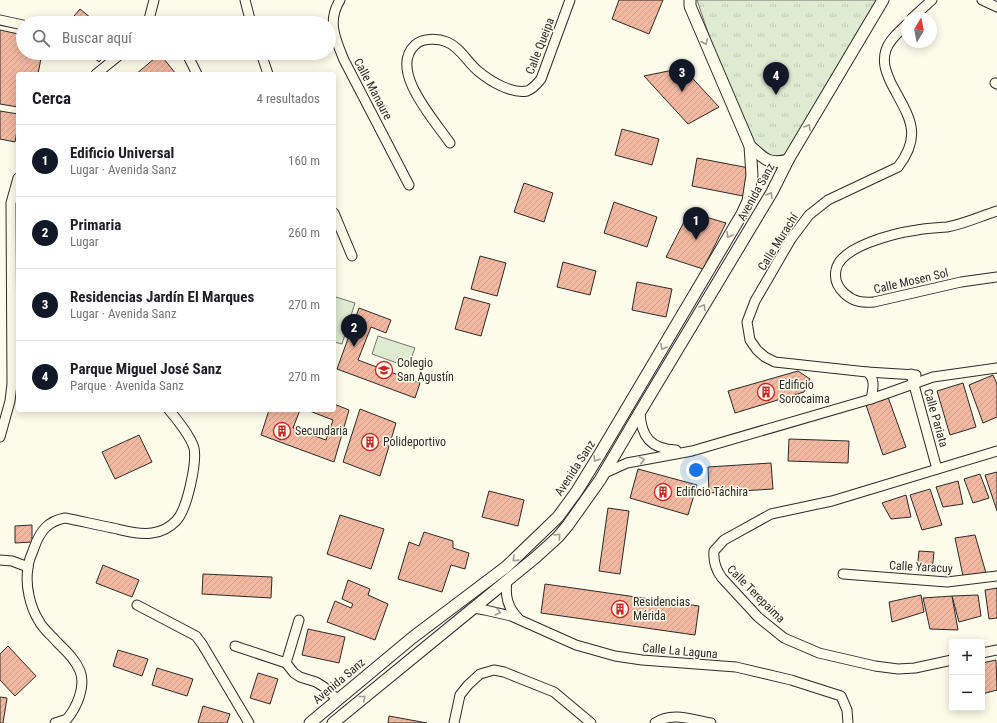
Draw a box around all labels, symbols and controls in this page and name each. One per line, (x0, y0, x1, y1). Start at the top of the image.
north arrow (901, 12, 937, 48)
street label: Calle Queipa (523, 15, 557, 76)
search box (16, 16, 336, 60)
icon: search (30, 27, 52, 49)
text: Buscar aquí (62, 29, 132, 47)
one-way arrow (700, 37, 708, 45)
street label: Calle Manaure (351, 56, 395, 123)
pin: 3 (669, 59, 695, 92)
pin: 4 (763, 62, 789, 95)
text: Cerca (32, 88, 71, 108)
text: 4 resultados (256, 91, 320, 106)
one-way arrow (804, 124, 811, 131)
text: Edificio Universal (70, 144, 174, 162)
text: 1 (42, 153, 48, 168)
text: 160 m (288, 153, 320, 168)
street label: Avenida Sanz (735, 161, 777, 223)
text: Lugar · Avenida Sanz (70, 162, 177, 177)
one-way arrow (766, 192, 773, 199)
pin: 1 (683, 207, 709, 240)
street label: Calle Murachí (755, 210, 802, 273)
text: Primaria (70, 216, 121, 234)
text: 2 (42, 225, 48, 240)
text: 260 m (288, 225, 320, 240)
one-way arrow (727, 231, 734, 238)
text: Lugar (70, 234, 99, 249)
street label: Calle Mosen Sol (872, 266, 950, 296)
text: Residencias Jardín El Marques (70, 288, 254, 306)
text: 3 (42, 297, 48, 312)
text: 270 m (288, 297, 320, 312)
one-way arrow (698, 304, 706, 311)
text: Lugar · Avenida Sanz (70, 306, 177, 321)
pin: 2 (341, 314, 367, 347)
one-way arrow (660, 343, 667, 350)
place label: Colegio San Agustín (397, 356, 454, 384)
text: Parque Miguel José Sanz (70, 360, 222, 378)
school or university icon: Colegio San Agustín (374, 360, 394, 380)
text: 4 (42, 369, 48, 384)
text: 270 m (288, 369, 320, 384)
text: Parque · Avenida Sanz (70, 378, 184, 393)
place label: Edificio Sorocaima (779, 378, 830, 406)
building icon: Edificio Sorocaima (756, 382, 776, 402)
street label: Calle Pariata (921, 387, 951, 449)
building icon: Secundaria (272, 421, 292, 441)
place label: Secundaria (295, 424, 348, 438)
building icon: Polideportivo (360, 432, 380, 452)
place label: Polideportivo (383, 435, 446, 449)
street label: Avenida Sanz (552, 438, 598, 498)
one-way arrow (594, 455, 601, 462)
one-way arrow (639, 457, 645, 465)
your location (686, 460, 706, 480)
building icon: Edificio Táchira (653, 482, 673, 502)
place label: Edificio Táchira (676, 485, 748, 499)
one-way arrow (553, 533, 561, 541)
one-way arrow (512, 554, 520, 562)
street label: Calle Yaracuy (889, 558, 953, 576)
street label: Calle Terepaima (724, 562, 788, 626)
place label: Residencias Mérida (633, 595, 690, 623)
building icon: Residencias Mérida (610, 599, 630, 619)
one-way arrow (495, 608, 501, 616)
map controls (949, 639, 985, 711)
button: + (949, 639, 985, 675)
street label: Calle La Laguna (642, 641, 718, 661)
street label: Avenida Sanz (310, 655, 368, 707)
button: − (949, 675, 985, 711)
one-way arrow (359, 696, 366, 703)

